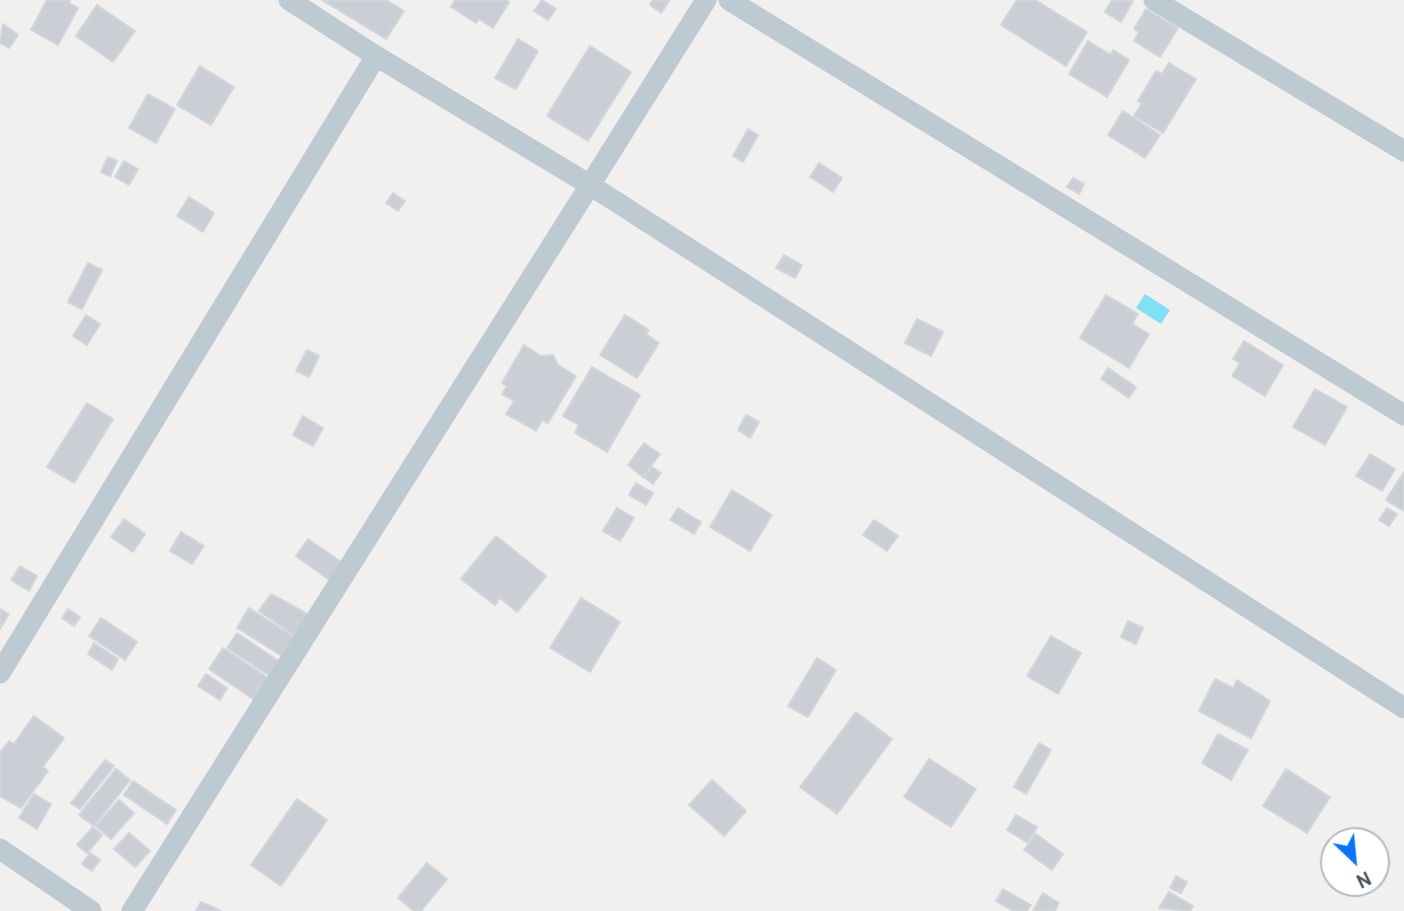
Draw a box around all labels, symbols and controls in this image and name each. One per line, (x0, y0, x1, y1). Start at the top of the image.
north arrow (1320, 827, 1390, 897)
text: N (1352, 866, 1375, 893)

